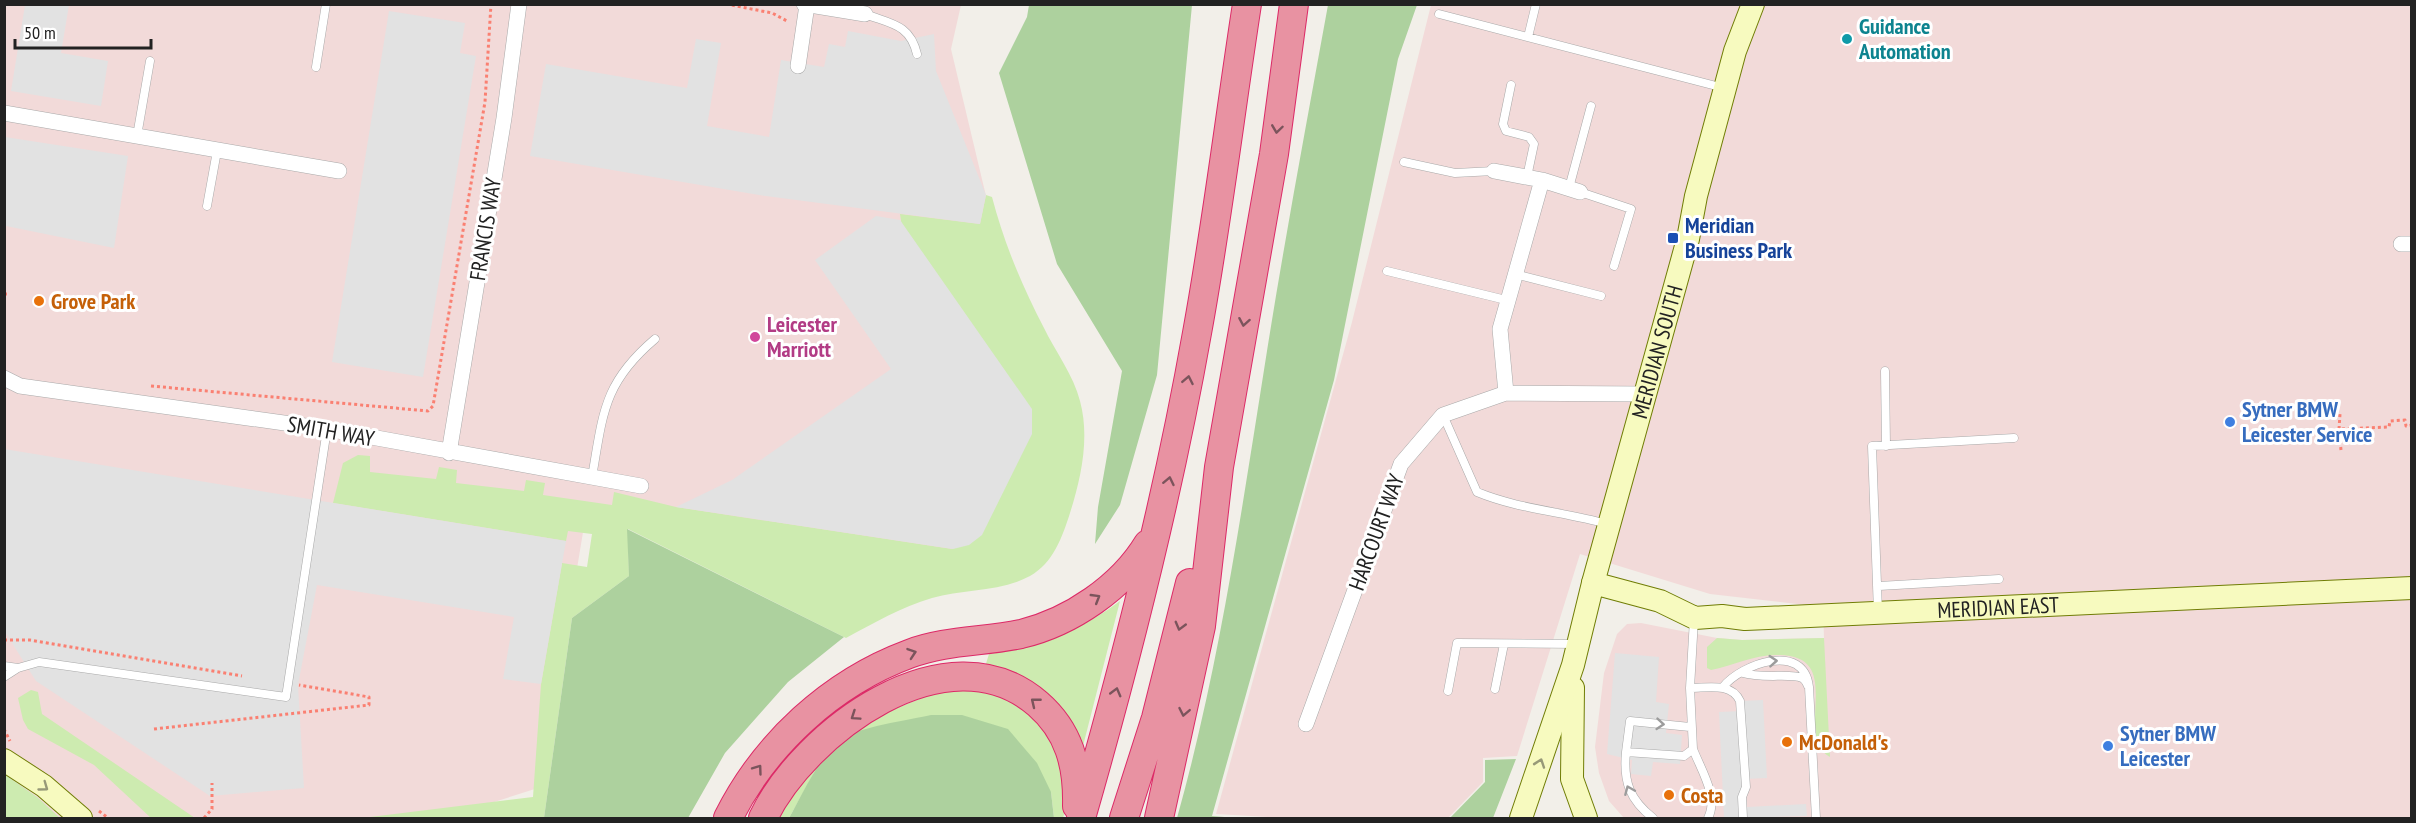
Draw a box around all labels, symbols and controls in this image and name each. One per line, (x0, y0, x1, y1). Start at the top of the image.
scale bar (15, 12, 152, 50)
place label: Guidance Automation (1858, 12, 1951, 65)
text: 50 m (24, 21, 56, 44)
marker: Guidance Automation (1840, 32, 1854, 46)
one-way arrow (1272, 125, 1284, 134)
street label: FRANCIS WAY (463, 176, 507, 282)
place label: Meridian Business Park (1685, 211, 1793, 264)
marker: Meridian Business Park (1666, 231, 1680, 245)
street label: MERIDIAN SOUTH (1625, 282, 1689, 422)
place label: Grove Park (51, 287, 136, 315)
marker: Grove Park (32, 294, 46, 308)
place label: Leicester Marriott (767, 310, 837, 363)
one-way arrow (1239, 317, 1251, 326)
marker: Leicester Marriott (748, 330, 762, 344)
one-way arrow (1181, 376, 1194, 386)
place label: Sytner BMW Leicester Service (2242, 395, 2373, 448)
street label: SMITH WAY (285, 410, 377, 452)
marker: Sytner BMW Leicester Service (2223, 415, 2237, 429)
street label: HARCOURT WAY (1342, 470, 1410, 594)
one-way arrow (1161, 476, 1174, 486)
street label: MERIDIAN EAST (1937, 590, 2060, 624)
one-way arrow (1090, 593, 1100, 605)
one-way arrow (1174, 621, 1187, 631)
one-way arrow (906, 648, 917, 661)
one-way arrow (1768, 655, 1777, 668)
one-way arrow (1109, 688, 1121, 698)
one-way arrow (1031, 698, 1042, 709)
one-way arrow (1178, 707, 1191, 717)
one-way arrow (850, 709, 861, 720)
one-way arrow (1656, 717, 1665, 730)
place label: Sytner BMW Leicester (2120, 719, 2216, 772)
place label: McDonald's (1799, 728, 1888, 756)
marker: McDonald's (1780, 735, 1794, 749)
marker: Sytner BMW Leicester (2101, 739, 2115, 753)
one-way arrow (1533, 758, 1545, 769)
one-way arrow (751, 764, 762, 775)
one-way arrow (38, 780, 49, 791)
place label: Costa (1681, 781, 1723, 809)
one-way arrow (1624, 785, 1636, 796)
marker: Costa (1662, 788, 1676, 802)

